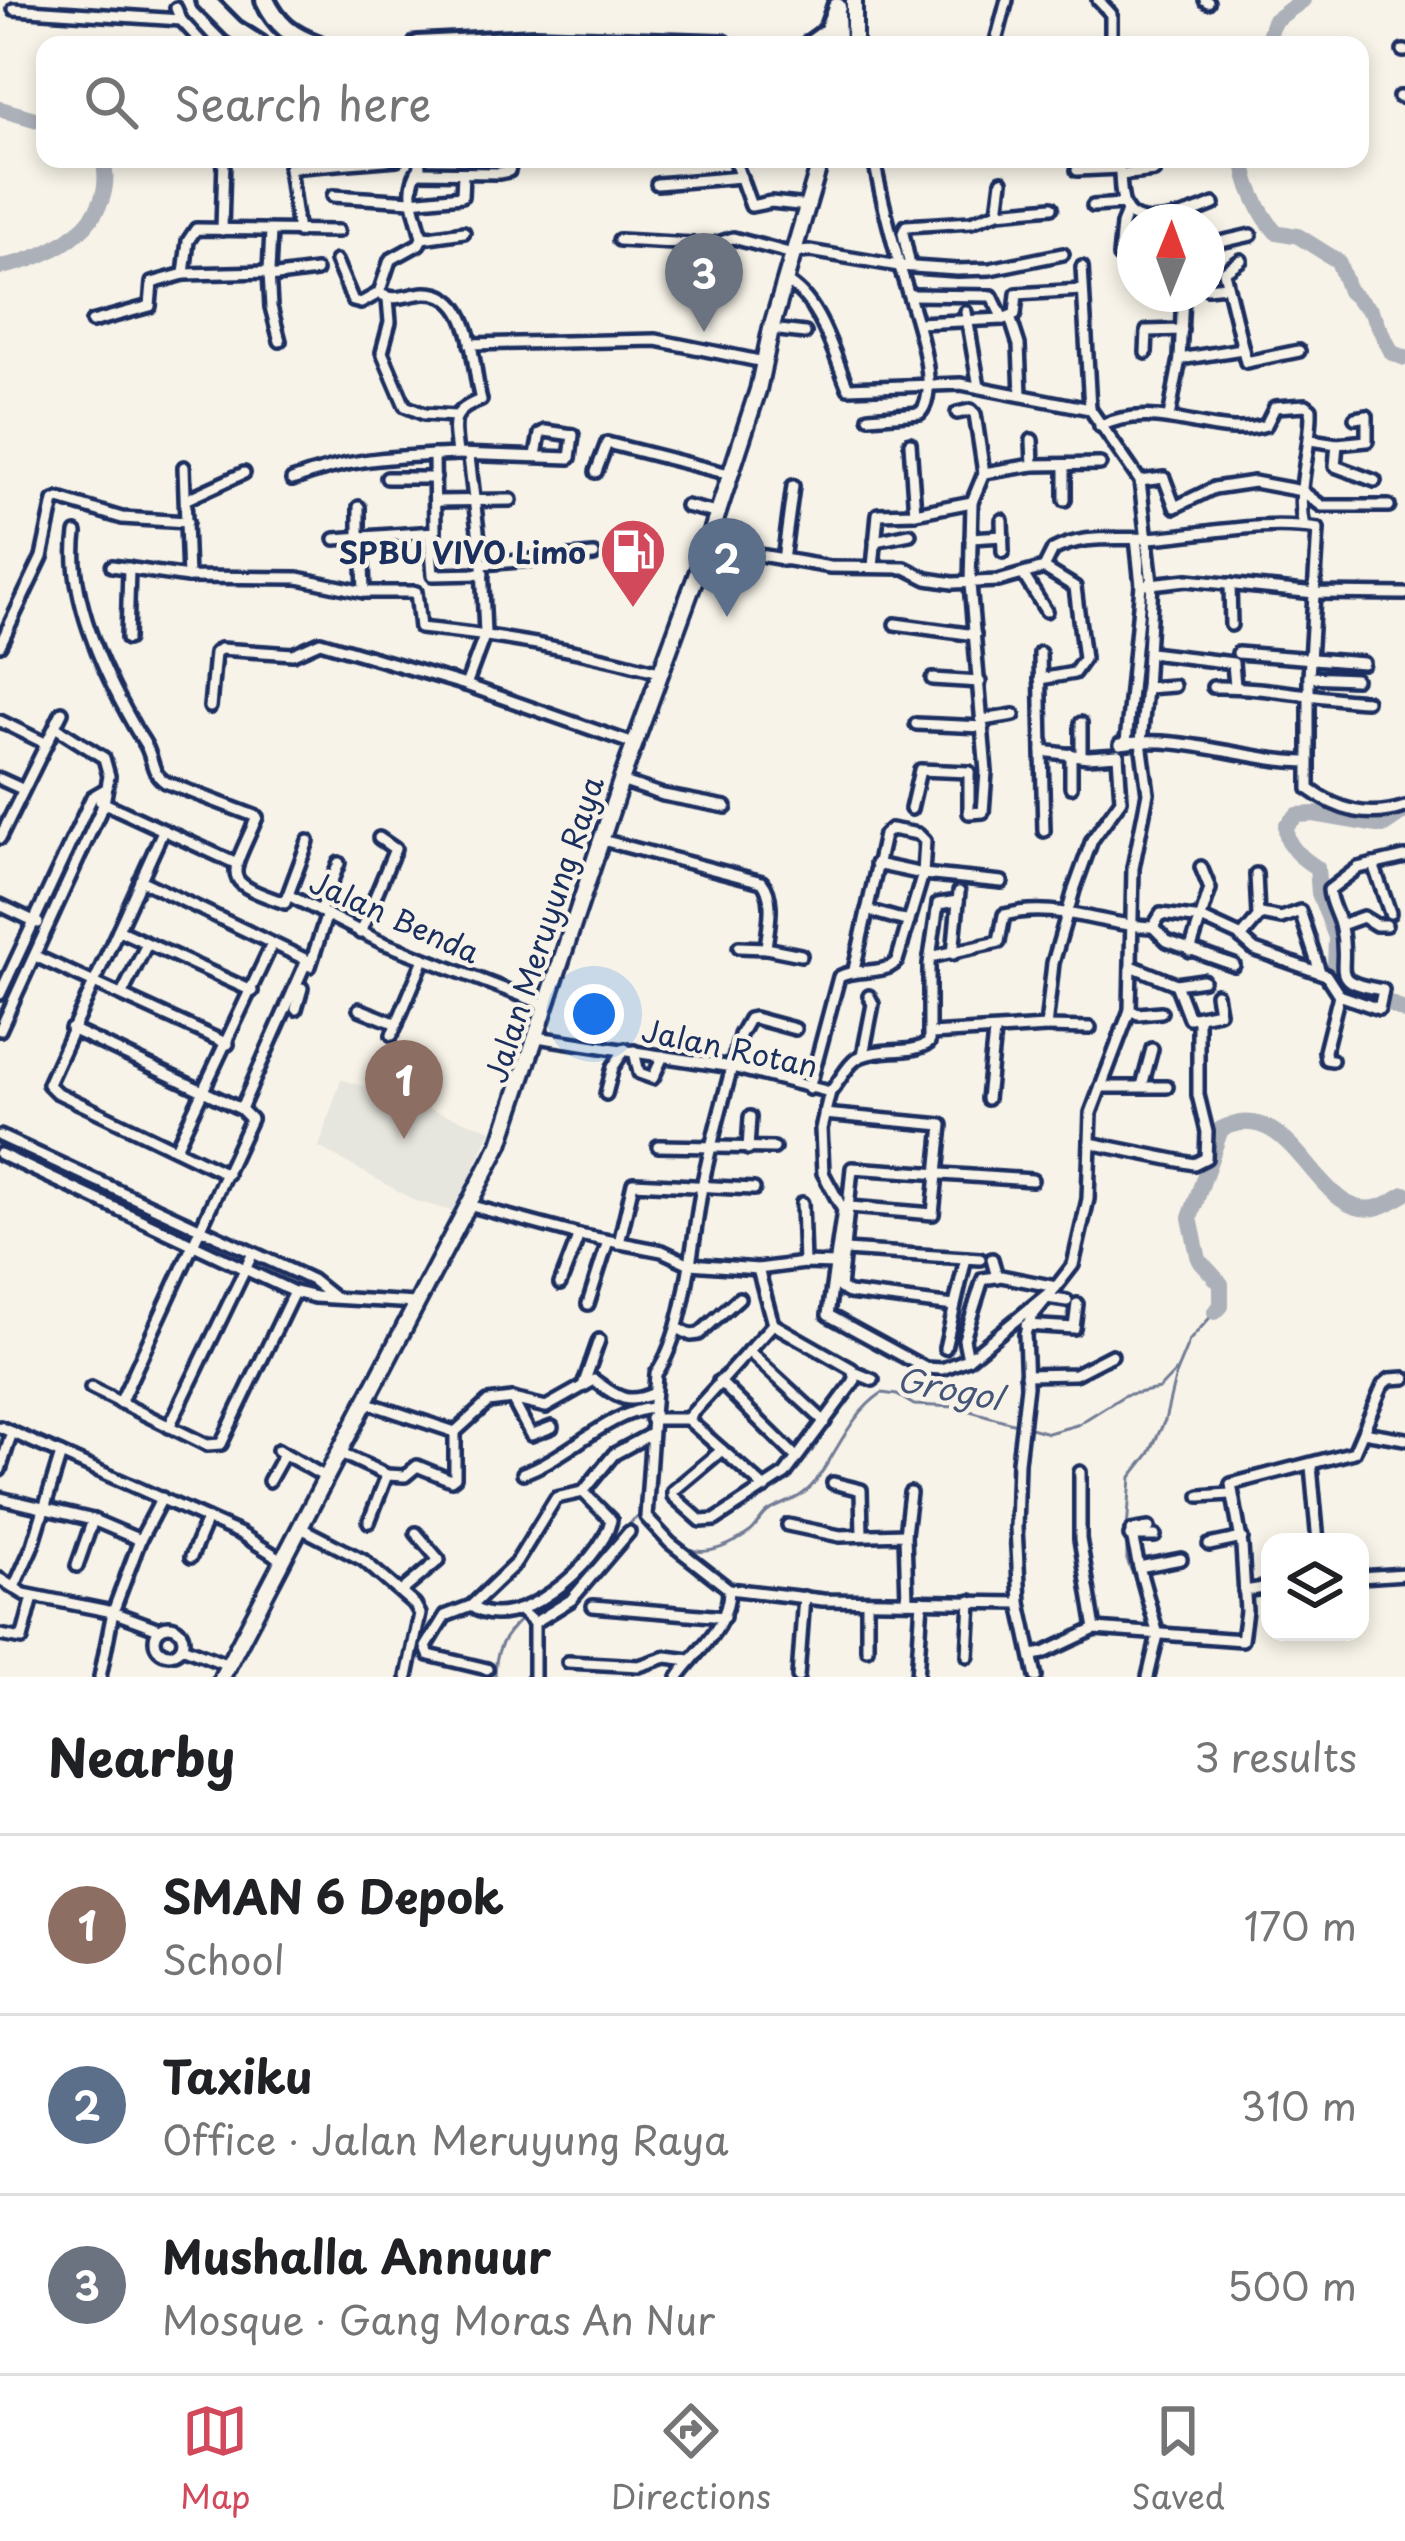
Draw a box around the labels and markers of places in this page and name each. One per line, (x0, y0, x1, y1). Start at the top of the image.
pin: 3 (665, 233, 743, 332)
fuel station icon: SPBU VIVO Limo (598, 516, 668, 610)
pin: 2 (688, 518, 766, 617)
place label: SPBU VIVO Limo (338, 529, 586, 574)
pin: 1 (365, 1040, 443, 1139)

